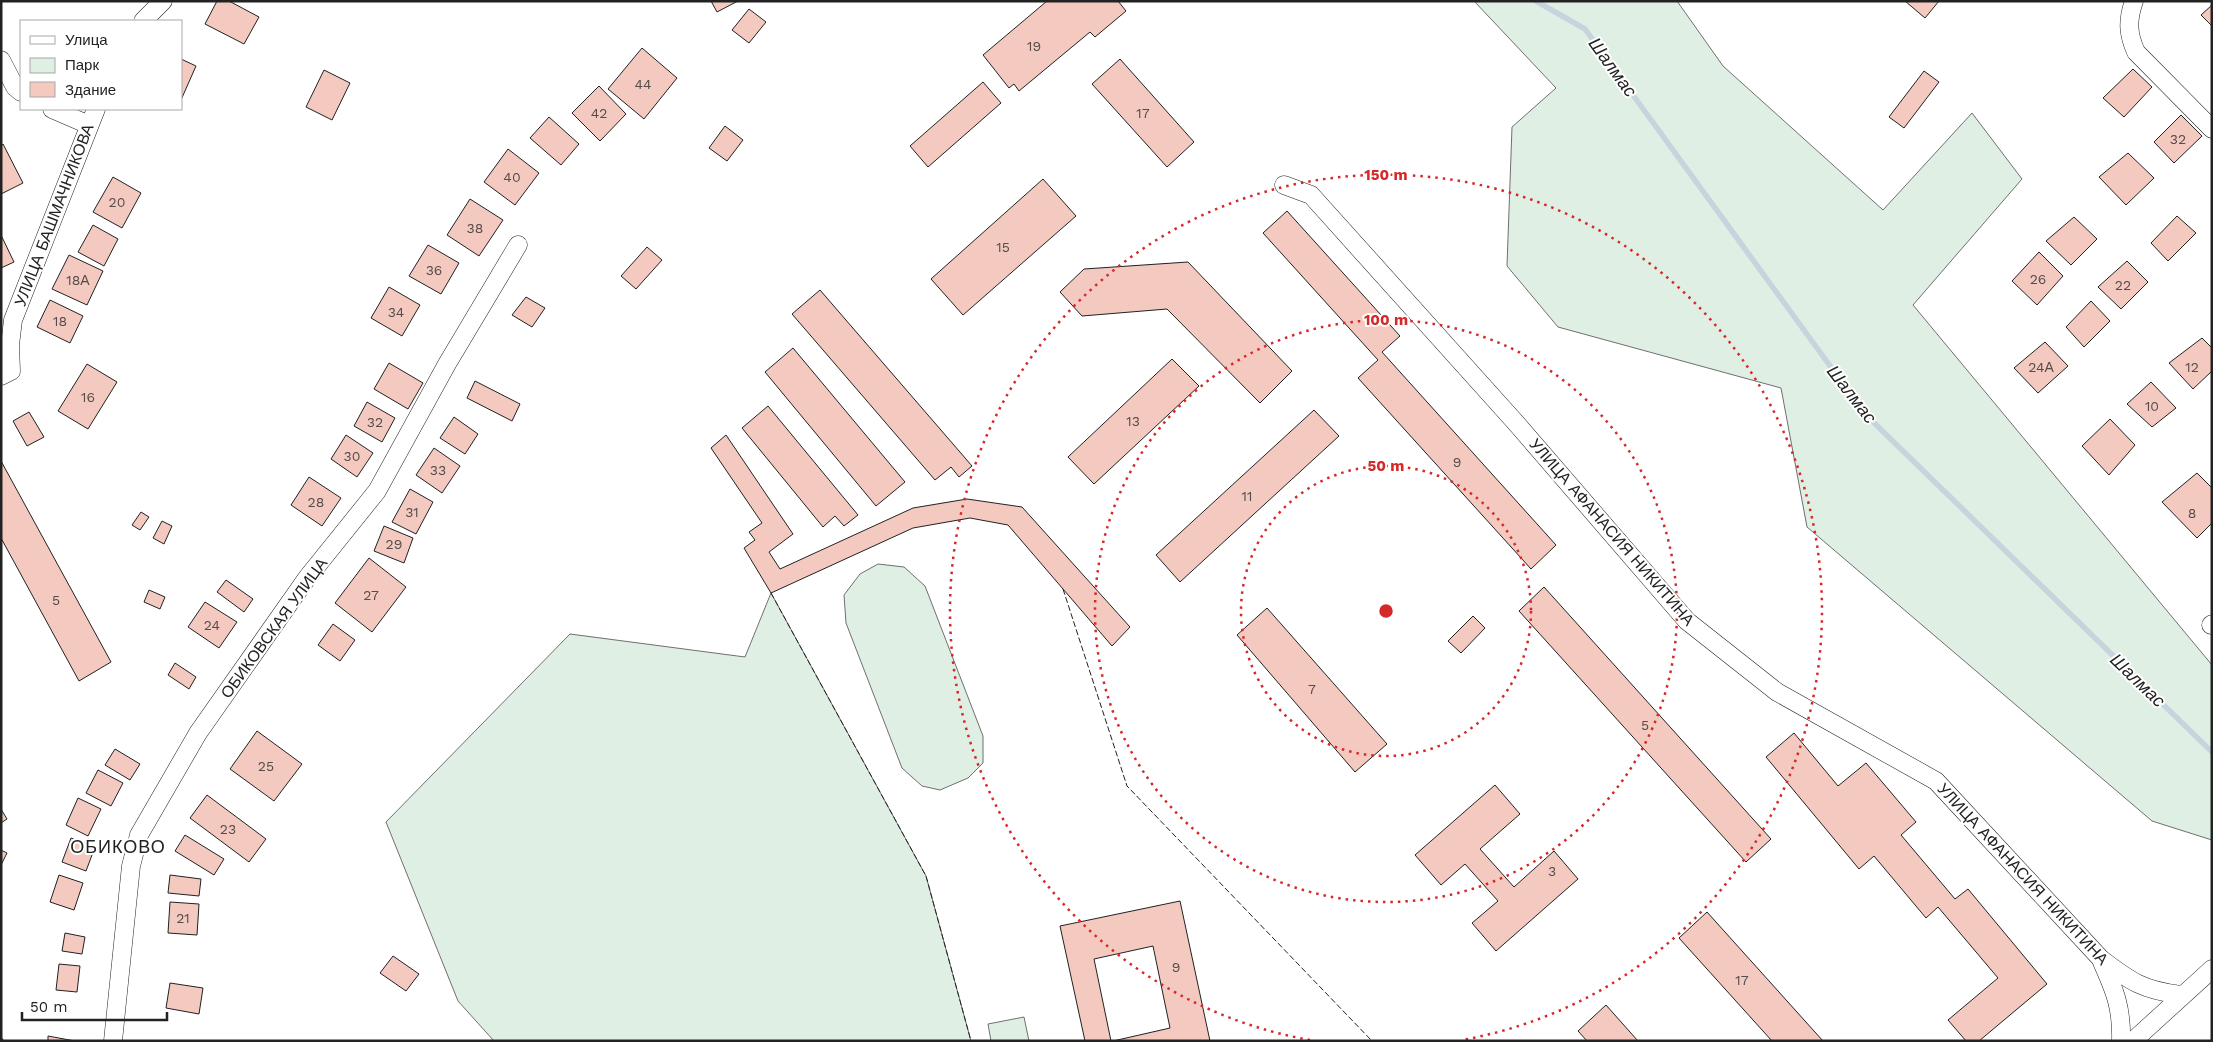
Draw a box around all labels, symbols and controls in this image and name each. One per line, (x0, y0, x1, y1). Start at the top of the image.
legend (20, 20, 182, 110)
text: Улица (65, 31, 108, 49)
water label: Шалмас (1585, 33, 1641, 101)
house number: 19 (1027, 38, 1041, 54)
text: Парк (65, 56, 99, 74)
house number: 44 (634, 76, 652, 92)
text: Здание (65, 81, 116, 99)
house number: 42 (591, 105, 607, 121)
house number: 17 (1136, 105, 1150, 121)
street label: УЛИЦА БАШМАЧНИКОВА (10, 121, 98, 309)
house number: 32 (2170, 131, 2186, 147)
text: 150 m (1364, 166, 1408, 184)
house number: 40 (503, 169, 521, 185)
house number: 20 (109, 194, 125, 210)
house number: 38 (467, 220, 483, 236)
house number: 15 (996, 239, 1010, 255)
house number: 36 (426, 262, 442, 278)
house number: 26 (2030, 271, 2046, 287)
house number: 18А (66, 272, 90, 288)
house number: 22 (2115, 277, 2131, 293)
house number: 34 (388, 304, 404, 320)
text: 100 m (1364, 311, 1408, 329)
house number: 18 (53, 313, 67, 329)
house number: 24А (2028, 359, 2054, 375)
house number: 12 (2185, 359, 2199, 375)
water label: Шалмас (1823, 361, 1881, 427)
house number: 16 (81, 389, 95, 405)
house number: 10 (2145, 398, 2159, 414)
house number: 13 (1126, 413, 1140, 429)
house number: 32 (367, 414, 383, 430)
street label: УЛИЦА АФАНАСИЯ НИКИТИНА (1526, 435, 1699, 630)
house number: 30 (344, 448, 360, 464)
house number: 9 (1453, 454, 1461, 470)
text: 50 m (1368, 457, 1404, 475)
house number: 33 (430, 462, 446, 478)
house number: 11 (1242, 488, 1252, 504)
house number: 28 (308, 494, 324, 510)
house number: 31 (405, 504, 419, 520)
house number: 8 (2188, 505, 2196, 521)
house number: 29 (386, 536, 402, 552)
street label: ОБИКОВСКАЯ УЛИЦА (217, 554, 332, 702)
house number: 27 (363, 587, 379, 603)
house number: 5 (52, 592, 60, 608)
centre of rings (1377, 602, 1395, 620)
house number: 24 (204, 617, 220, 633)
water label: Шалмас (2106, 649, 2170, 711)
house number: 7 (1308, 681, 1316, 697)
house number: 5 (1641, 717, 1649, 733)
house number: 25 (258, 758, 274, 774)
street label: УЛИЦА АФАНАСИЯ НИКИТИНА (1934, 779, 2113, 969)
house number: 23 (220, 821, 236, 837)
district label: ОБИКОВО (70, 836, 166, 857)
house number: 3 (1548, 863, 1556, 879)
house number: 21 (176, 910, 190, 926)
house number: 9 (1172, 959, 1180, 975)
house number: 17 (1735, 972, 1749, 988)
scale bar (22, 990, 168, 1022)
text: 50 m (30, 998, 67, 1016)

